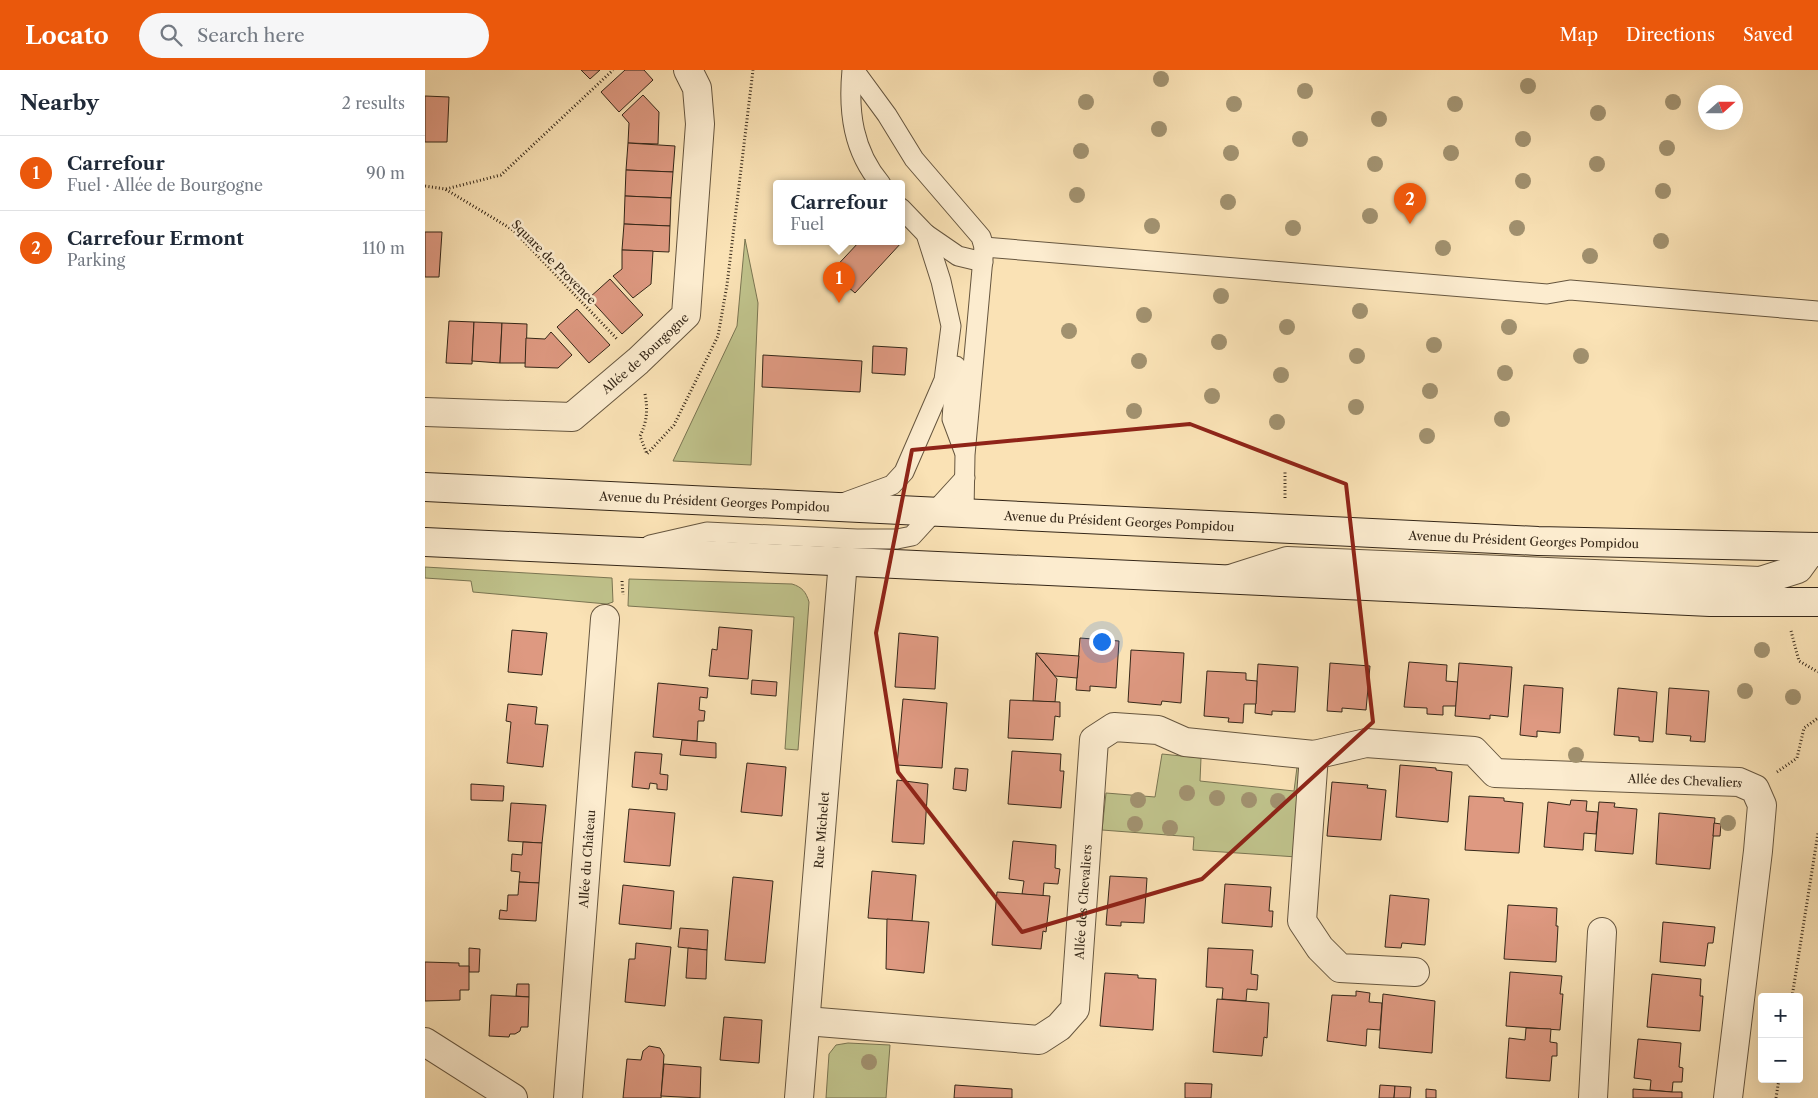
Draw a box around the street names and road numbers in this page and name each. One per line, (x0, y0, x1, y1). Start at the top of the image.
street label: Square de Provence (509, 217, 600, 308)
street label: Allée de Bourgogne (597, 309, 691, 397)
street label: Avenue du Président Georges Pompidou (598, 488, 831, 514)
street label: Avenue du Président Georges Pompidou (1003, 508, 1235, 534)
street label: Avenue du Président Georges Pompidou (1407, 527, 1640, 551)
street label: Allée des Chevaliers (1626, 770, 1746, 790)
street label: Rue Michelet (810, 790, 832, 869)
street label: Allée du Château (575, 808, 598, 909)
street label: Allée des Chevaliers (1071, 844, 1094, 961)

